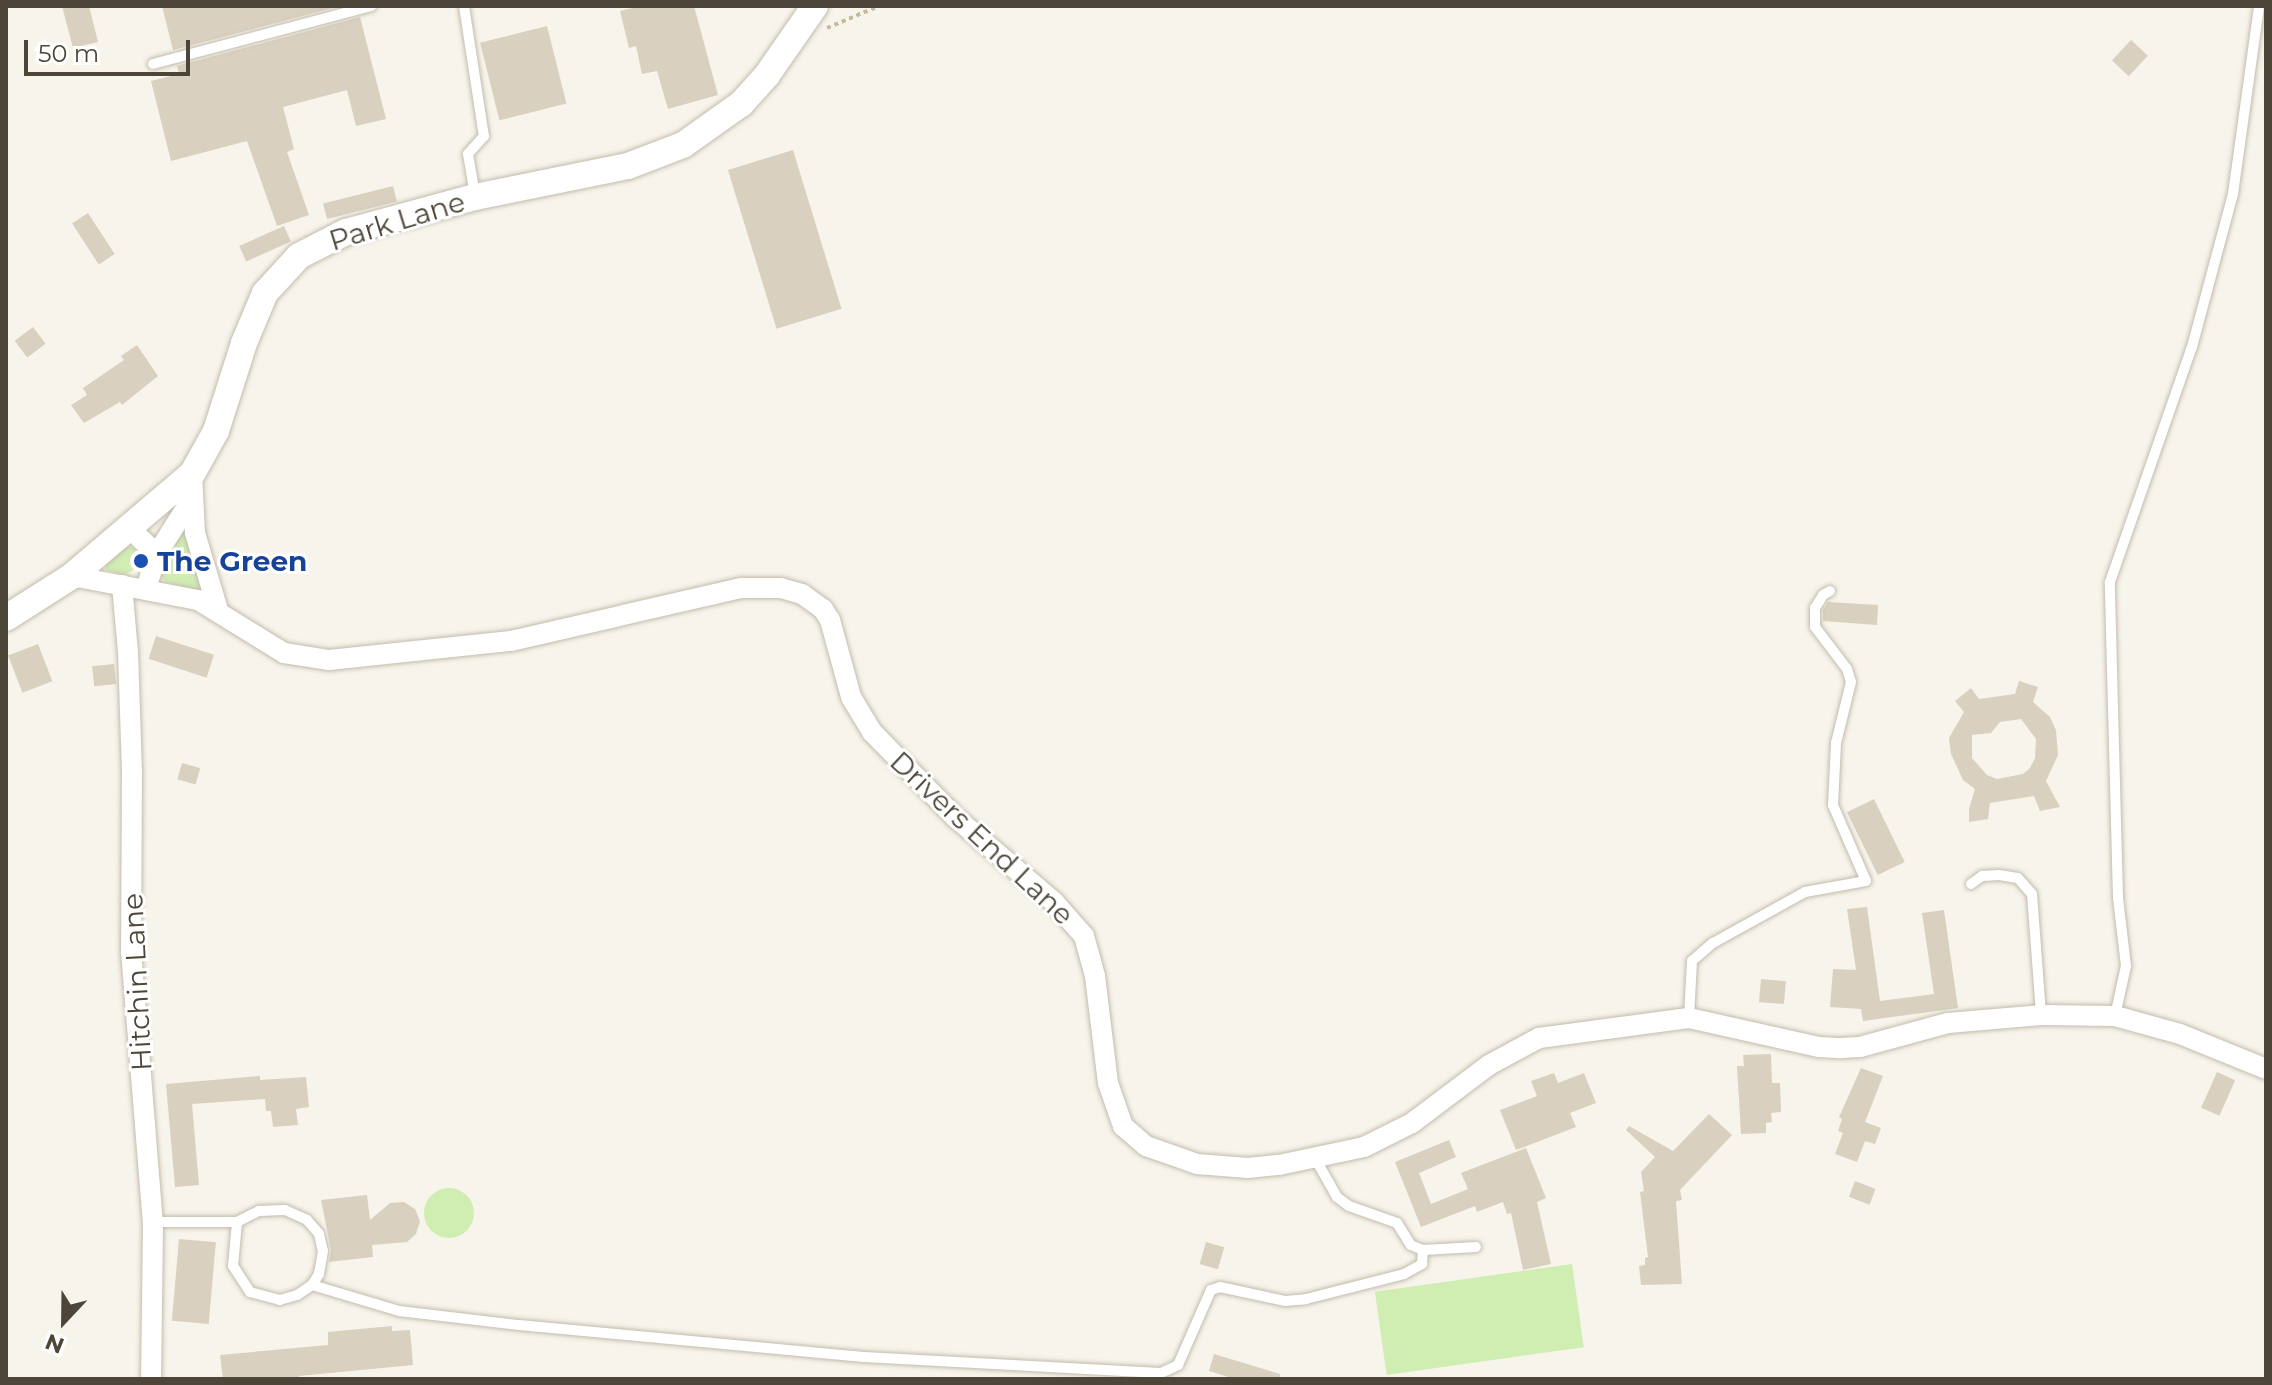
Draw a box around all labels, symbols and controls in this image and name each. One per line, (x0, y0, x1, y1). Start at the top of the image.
scale bar (28, 24, 194, 74)
text: 50 m (38, 39, 99, 68)
street label: Park Lane (325, 184, 469, 258)
place label: The Green (157, 544, 307, 578)
marker: The Green (132, 552, 150, 570)
street label: Drivers End Lane (883, 744, 1081, 932)
street label: Hitchin Lane (116, 892, 158, 1072)
north arrow (24, 1281, 104, 1361)
text: N (42, 1328, 68, 1360)

